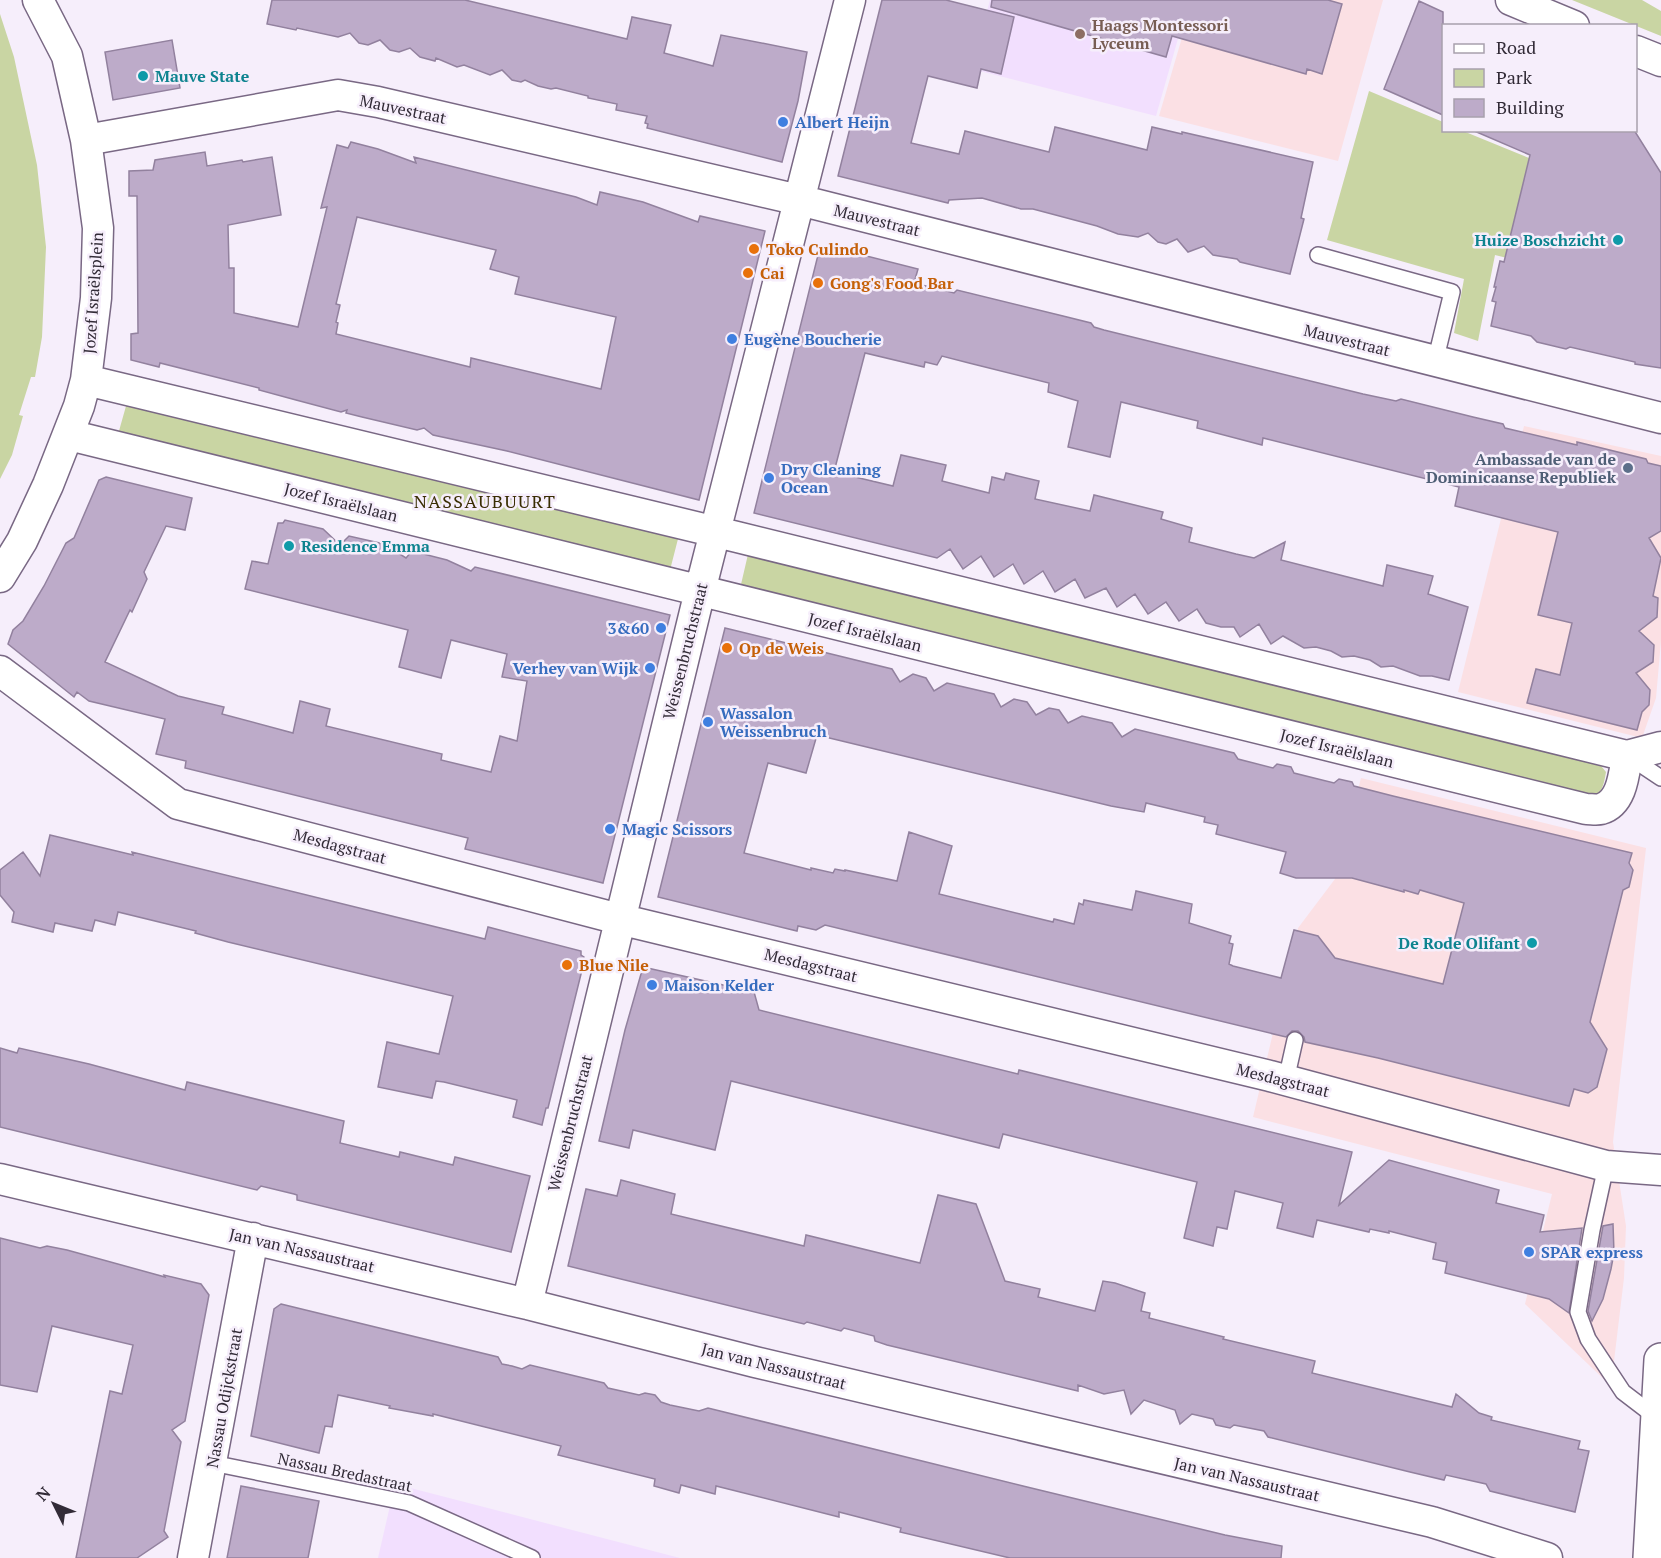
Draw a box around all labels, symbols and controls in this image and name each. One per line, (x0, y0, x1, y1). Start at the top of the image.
place label: Haags Montessori Lyceum (1092, 14, 1229, 54)
legend (1442, 24, 1637, 132)
marker: Haags Montessori Lyceum (1073, 27, 1087, 41)
text: Road (1496, 35, 1536, 59)
place label: Mauve State (155, 65, 250, 87)
text: Park (1496, 65, 1533, 89)
marker: Mauve State (136, 69, 150, 83)
street label: Mauvestraat (358, 89, 448, 129)
text: Building (1496, 95, 1564, 119)
place label: Albert Heijn (795, 111, 890, 133)
marker: Albert Heijn (776, 115, 790, 129)
street label: Mauvestraat (832, 199, 922, 241)
place label: Huize Boschzicht (1474, 229, 1607, 251)
street label: Jozef Israëlsplein (78, 231, 108, 355)
marker: Huize Boschzicht (1611, 233, 1625, 247)
place label: Toko Culindo (766, 238, 869, 260)
marker: Toko Culindo (747, 242, 761, 256)
place label: Cai (760, 262, 785, 284)
marker: Cai (741, 266, 755, 280)
place label: Gong's Food Bar (830, 272, 954, 294)
marker: Gong's Food Bar (811, 276, 825, 290)
street label: Mauvestraat (1302, 319, 1392, 361)
place label: Eugène Boucherie (744, 328, 882, 350)
marker: Eugène Boucherie (725, 332, 739, 346)
place label: Ambassade van de Dominicaanse Republiek (1426, 448, 1617, 488)
place label: Dry Cleaning Ocean (781, 458, 882, 498)
marker: Ambassade van de Dominicaanse Republiek (1621, 461, 1635, 475)
marker: Dry Cleaning Ocean (762, 471, 776, 485)
street label: Jozef Israëlslaan (282, 477, 401, 527)
district label: NASSAUBUURT (414, 489, 556, 513)
place label: Residence Emma (301, 535, 430, 557)
marker: Residence Emma (282, 539, 296, 553)
street label: Weissenbruchstraat (657, 580, 713, 722)
street label: Jozef Israëlslaan (806, 607, 925, 657)
place label: 3&60 (608, 617, 649, 639)
marker: 3&60 (654, 621, 668, 635)
place label: Op de Weis (739, 637, 824, 659)
marker: Op de Weis (720, 641, 734, 655)
place label: Verhey van Wijk (513, 657, 639, 679)
marker: Verhey van Wijk (643, 661, 657, 675)
place label: Wassalon Weissenbruch (720, 702, 828, 742)
marker: Wassalon Weissenbruch (701, 715, 715, 729)
street label: Jozef Israëlslaan (1278, 723, 1397, 773)
place label: Magic Scissors (622, 818, 732, 840)
marker: Magic Scissors (603, 822, 617, 836)
street label: Mesdagstraat (291, 823, 389, 869)
place label: De Rode Olifant (1398, 932, 1521, 954)
marker: De Rode Olifant (1525, 936, 1539, 950)
street label: Mesdagstraat (762, 943, 860, 987)
place label: Blue Nile (579, 954, 649, 976)
marker: Blue Nile (560, 958, 574, 972)
place label: Maison Kelder (664, 974, 774, 996)
marker: Maison Kelder (645, 978, 659, 992)
street label: Weissenbruchstraat (542, 1052, 598, 1194)
street label: Mesdagstraat (1234, 1058, 1332, 1102)
street label: Jan van Nassaustraat (227, 1223, 377, 1277)
place label: SPAR express (1541, 1241, 1643, 1263)
marker: SPAR express (1522, 1245, 1536, 1259)
street label: Nassau Odijckstraat (201, 1326, 247, 1470)
street label: Jan van Nassaustraat (699, 1337, 849, 1395)
street label: Nassau Bredastraat (276, 1447, 414, 1497)
street label: Jan van Nassaustraat (1172, 1452, 1322, 1506)
north arrow (24, 1474, 84, 1534)
text: N (31, 1482, 55, 1506)

